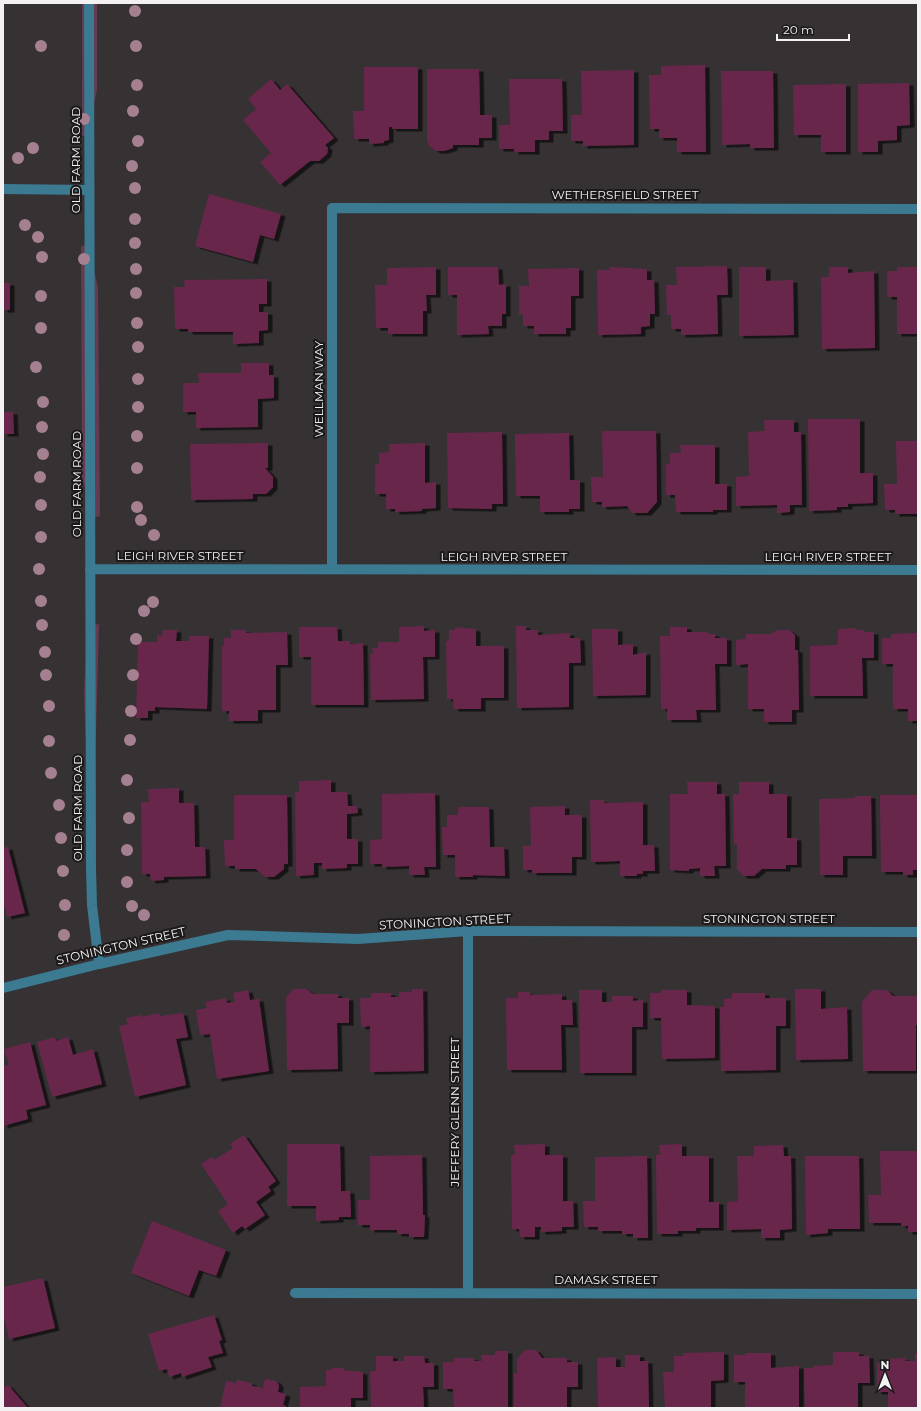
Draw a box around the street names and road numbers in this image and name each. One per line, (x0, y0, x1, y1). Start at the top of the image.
street label: OLD FARM ROAD (68, 107, 83, 213)
street label: WETHERSFIELD STREET (551, 187, 699, 202)
street label: WELLMAN WAY (311, 340, 326, 437)
street label: OLD FARM ROAD (69, 431, 84, 537)
street label: LEIGH RIVER STREET (117, 548, 244, 563)
street label: LEIGH RIVER STREET (441, 549, 568, 564)
street label: LEIGH RIVER STREET (765, 549, 892, 564)
street label: OLD FARM ROAD (70, 755, 85, 861)
street label: STONINGTON STREET (379, 911, 511, 932)
street label: STONINGTON STREET (703, 911, 835, 926)
street label: STONINGTON STREET (55, 923, 187, 968)
street label: JEFFERY GLENN STREET (447, 1037, 462, 1188)
street label: DAMASK STREET (554, 1272, 658, 1287)

